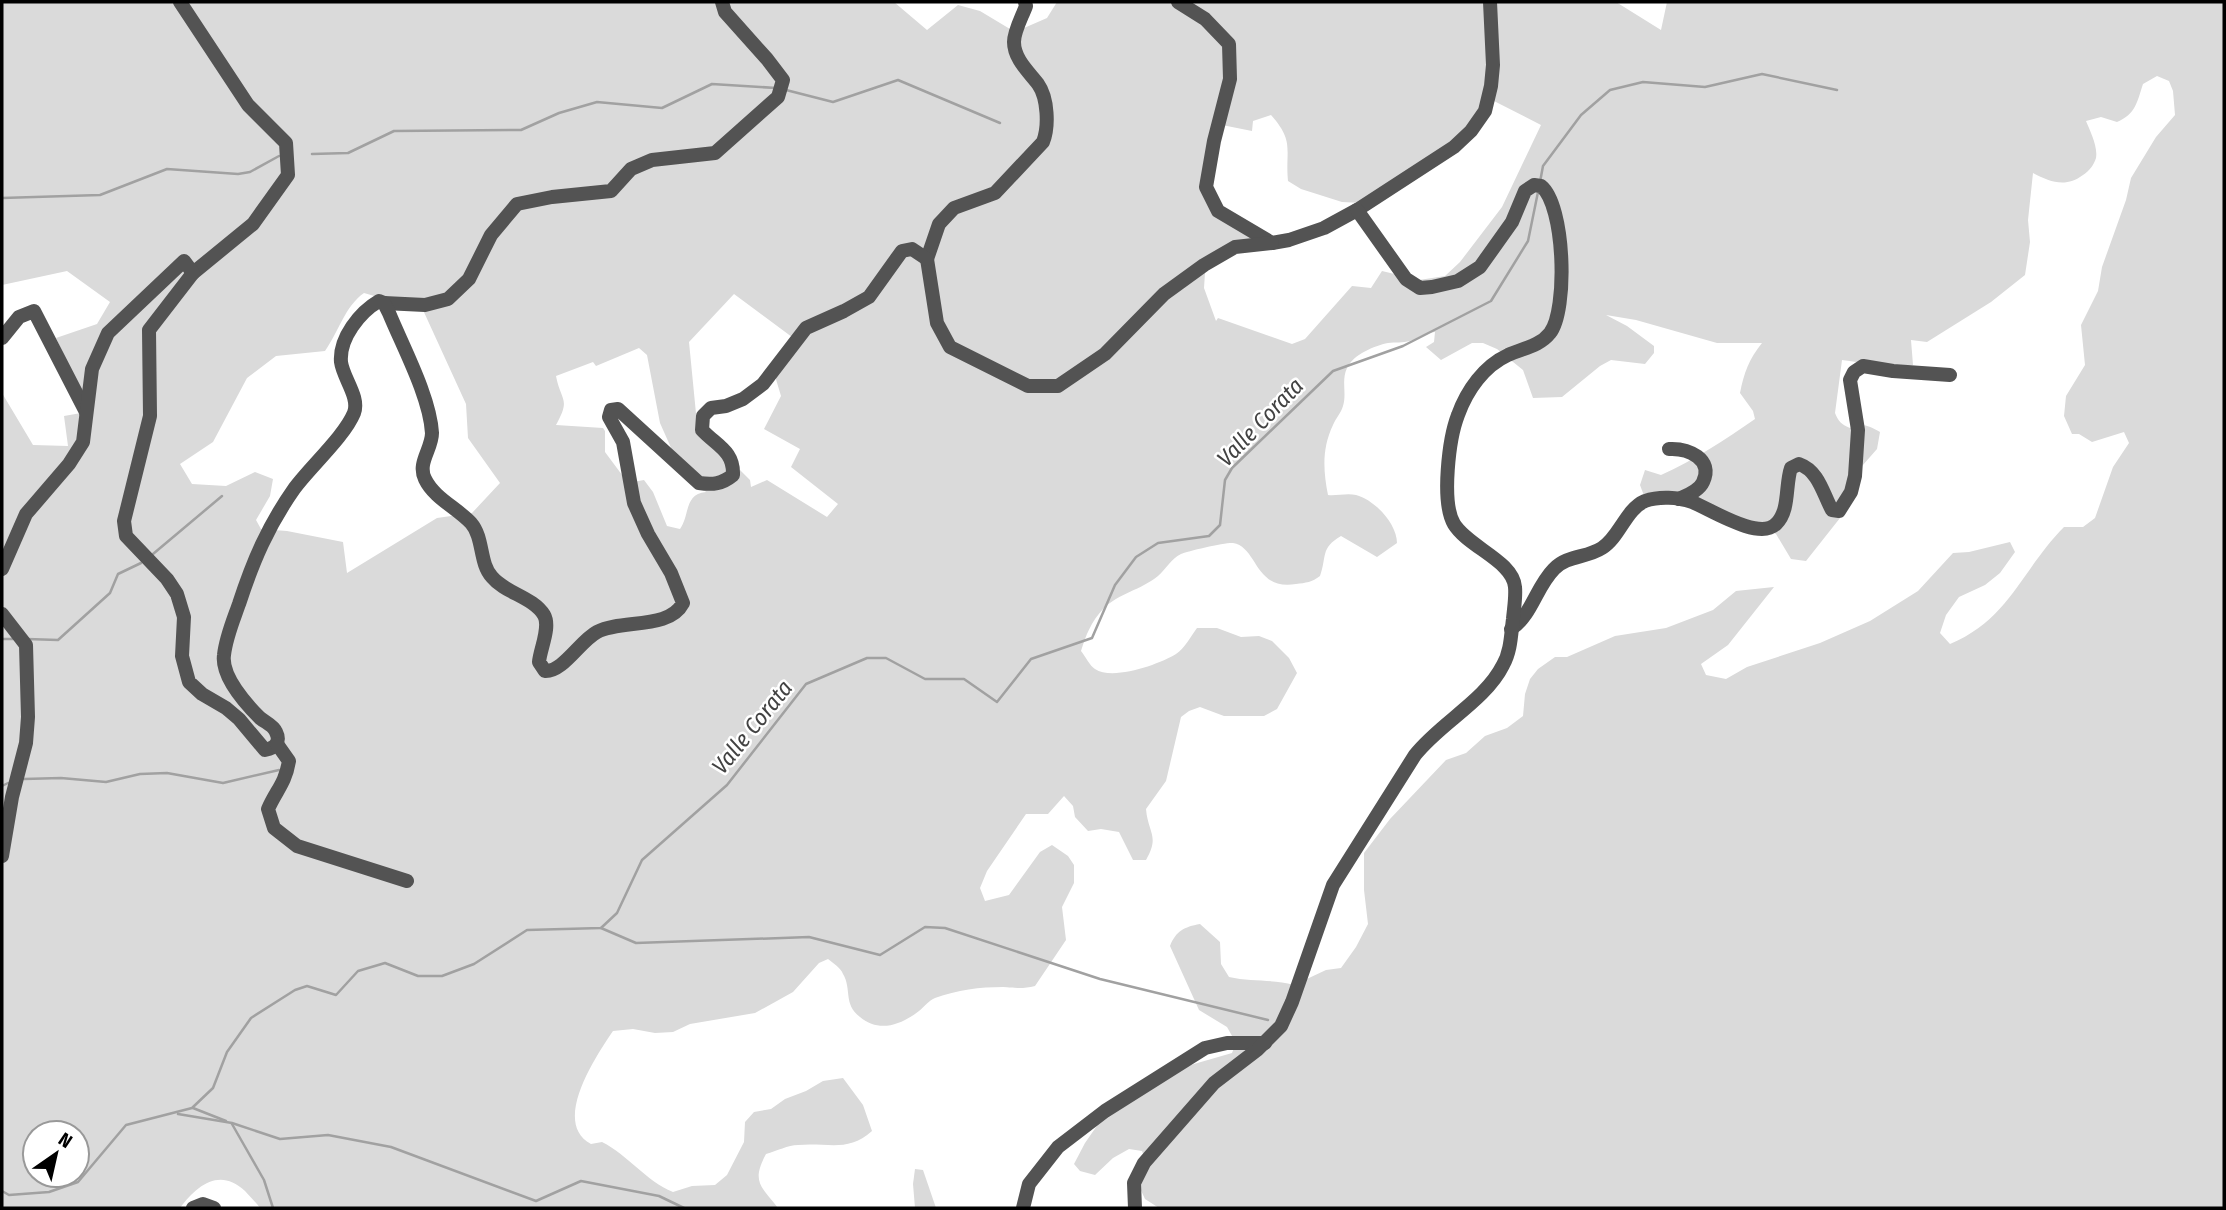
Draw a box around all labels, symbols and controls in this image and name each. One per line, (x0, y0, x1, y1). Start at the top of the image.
water label: Valle Corata (1211, 372, 1309, 472)
water label: Valle Corata (706, 674, 798, 780)
north arrow (21, 1119, 91, 1189)
text: N (54, 1128, 76, 1153)

